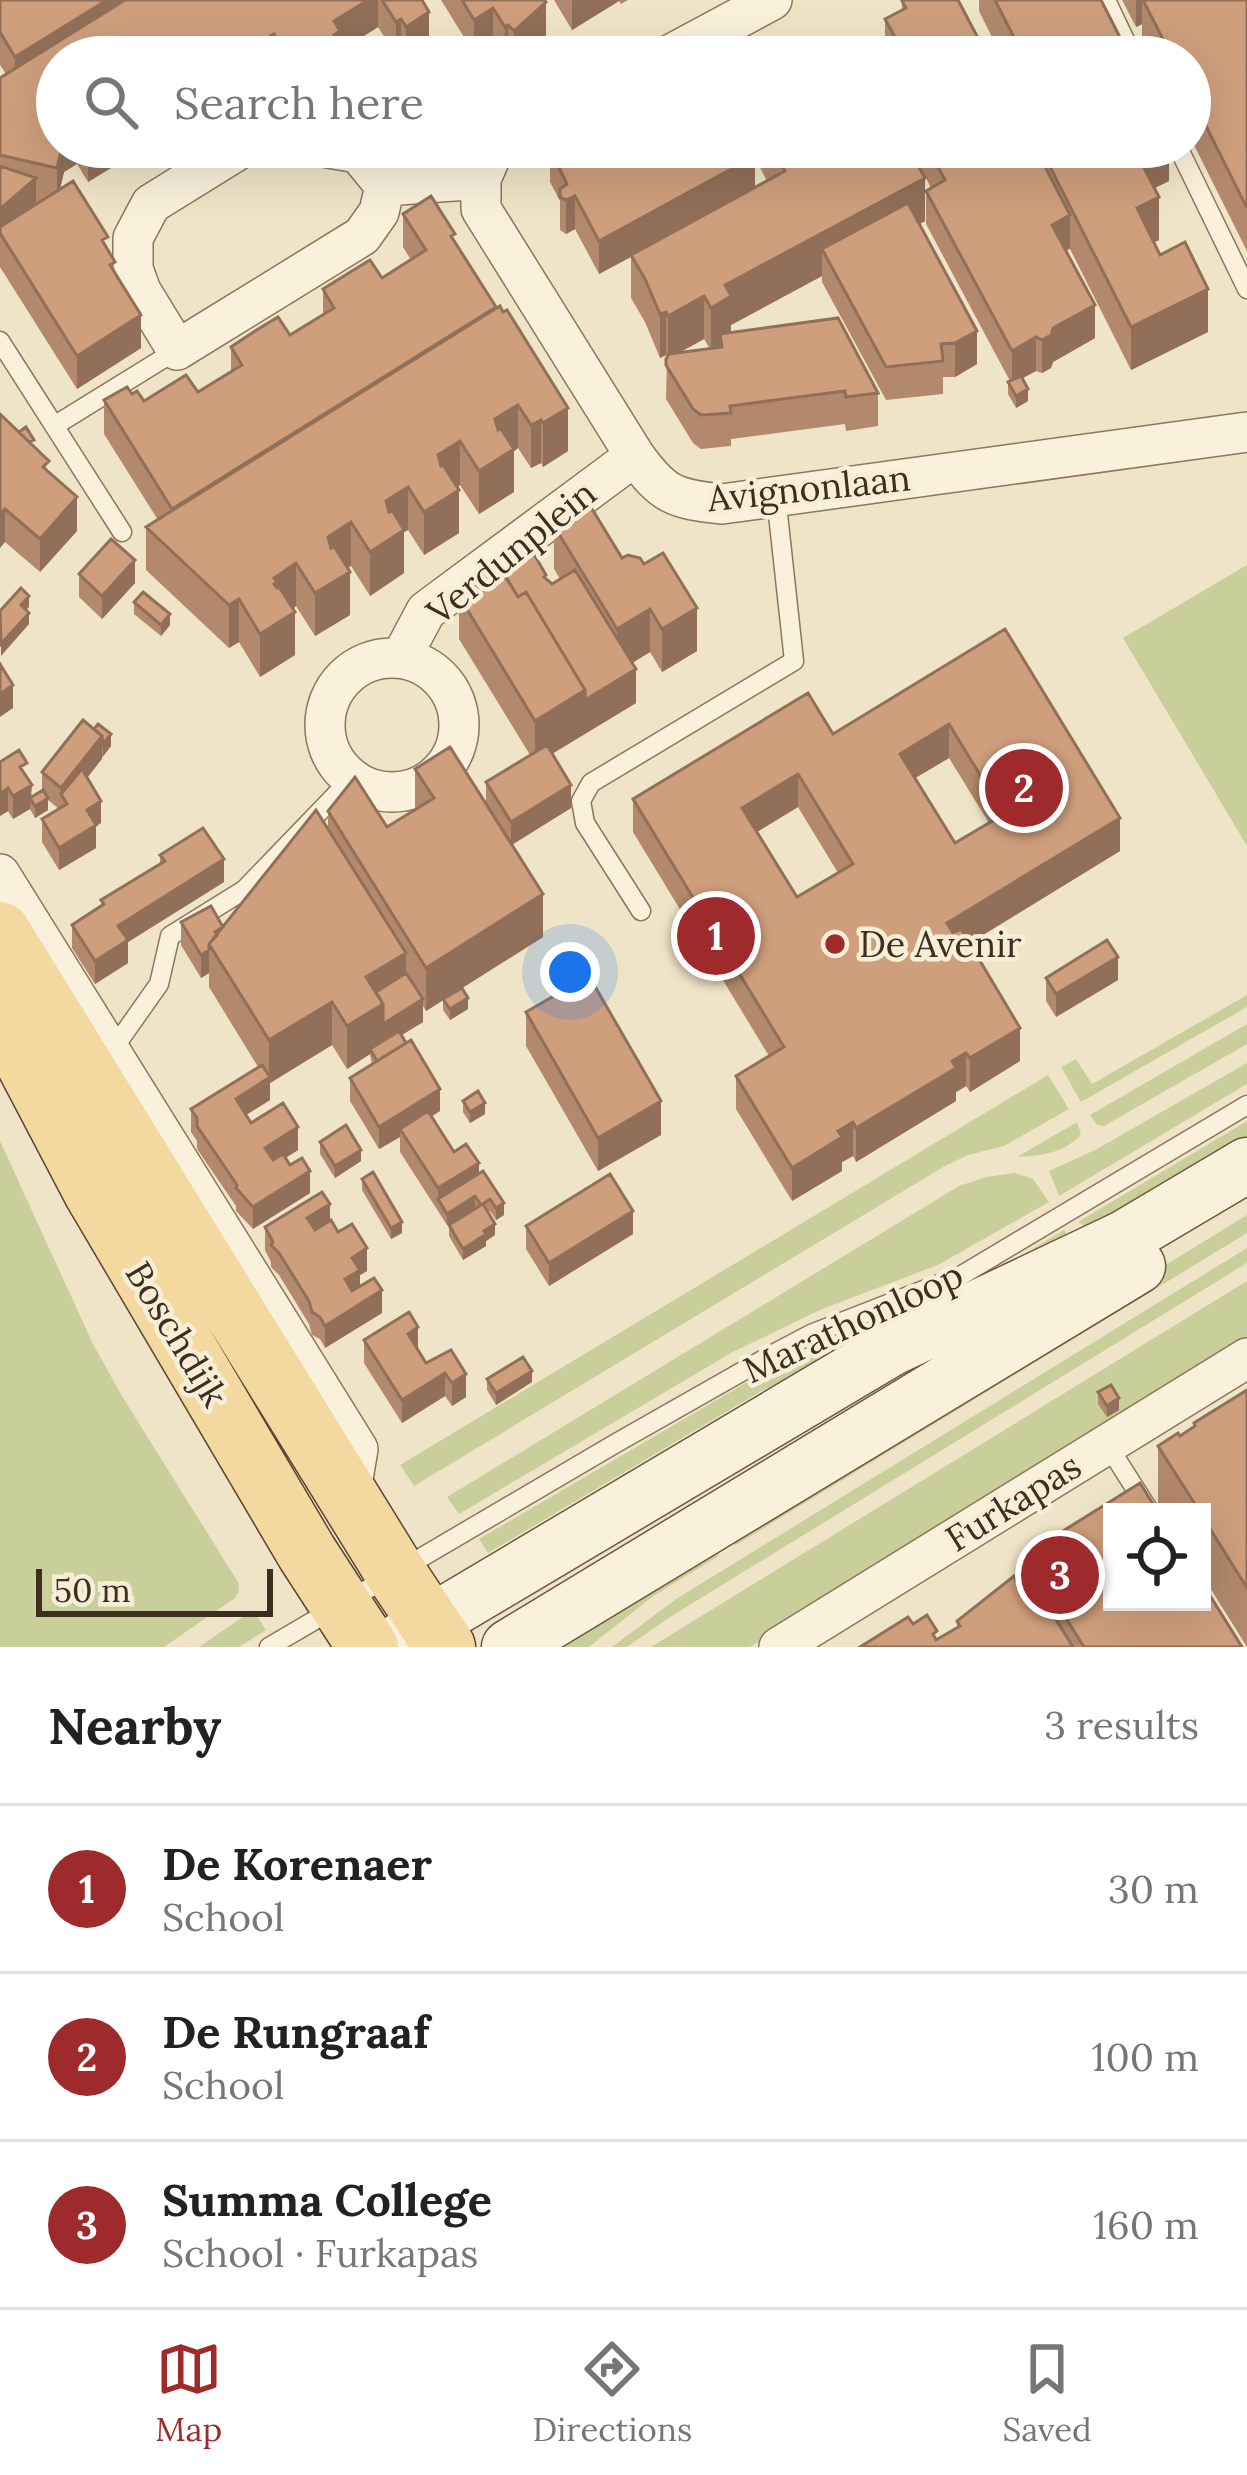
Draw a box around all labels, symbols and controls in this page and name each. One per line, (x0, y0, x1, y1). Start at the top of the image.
search box (36, 36, 1211, 168)
icon: search (78, 69, 144, 135)
text: Search here (174, 74, 424, 131)
street label: Avignonlaan (704, 454, 913, 522)
street label: Verdunplein (416, 470, 605, 635)
pin: 2 (985, 743, 1063, 833)
pin: 1 (677, 891, 755, 981)
place label: De Avenir (859, 921, 1022, 967)
marker: De Avenir (822, 931, 848, 957)
your location (540, 942, 600, 1002)
street label: Marathonloop (736, 1251, 970, 1393)
street label: Boschdijk (116, 1253, 239, 1416)
street label: Furkapas (937, 1442, 1089, 1562)
map controls (1103, 1503, 1211, 1611)
button: locate (1103, 1503, 1211, 1611)
pin: 3 (1021, 1530, 1099, 1620)
scale bar (36, 1563, 273, 1616)
text: 50 m (54, 1569, 131, 1611)
text: Nearby (48, 1693, 221, 1758)
text: 3 results (1044, 1700, 1199, 1750)
text: De Korenaer (162, 1835, 432, 1892)
text: 1 (79, 1864, 95, 1914)
text: 30 m (1108, 1864, 1199, 1914)
text: School (162, 1892, 284, 1942)
text: De Rungraaf (162, 2003, 430, 2060)
text: 2 (77, 2032, 97, 2082)
text: 100 m (1091, 2032, 1199, 2082)
text: School (162, 2060, 284, 2110)
text: Summa College (162, 2171, 492, 2228)
text: 3 (76, 2200, 98, 2250)
text: 160 m (1093, 2200, 1199, 2250)
text: School · Furkapas (162, 2228, 478, 2278)
tab: Map (155, 2336, 222, 2450)
tab: Directions (533, 2336, 692, 2450)
tab: Saved (1003, 2336, 1092, 2450)

